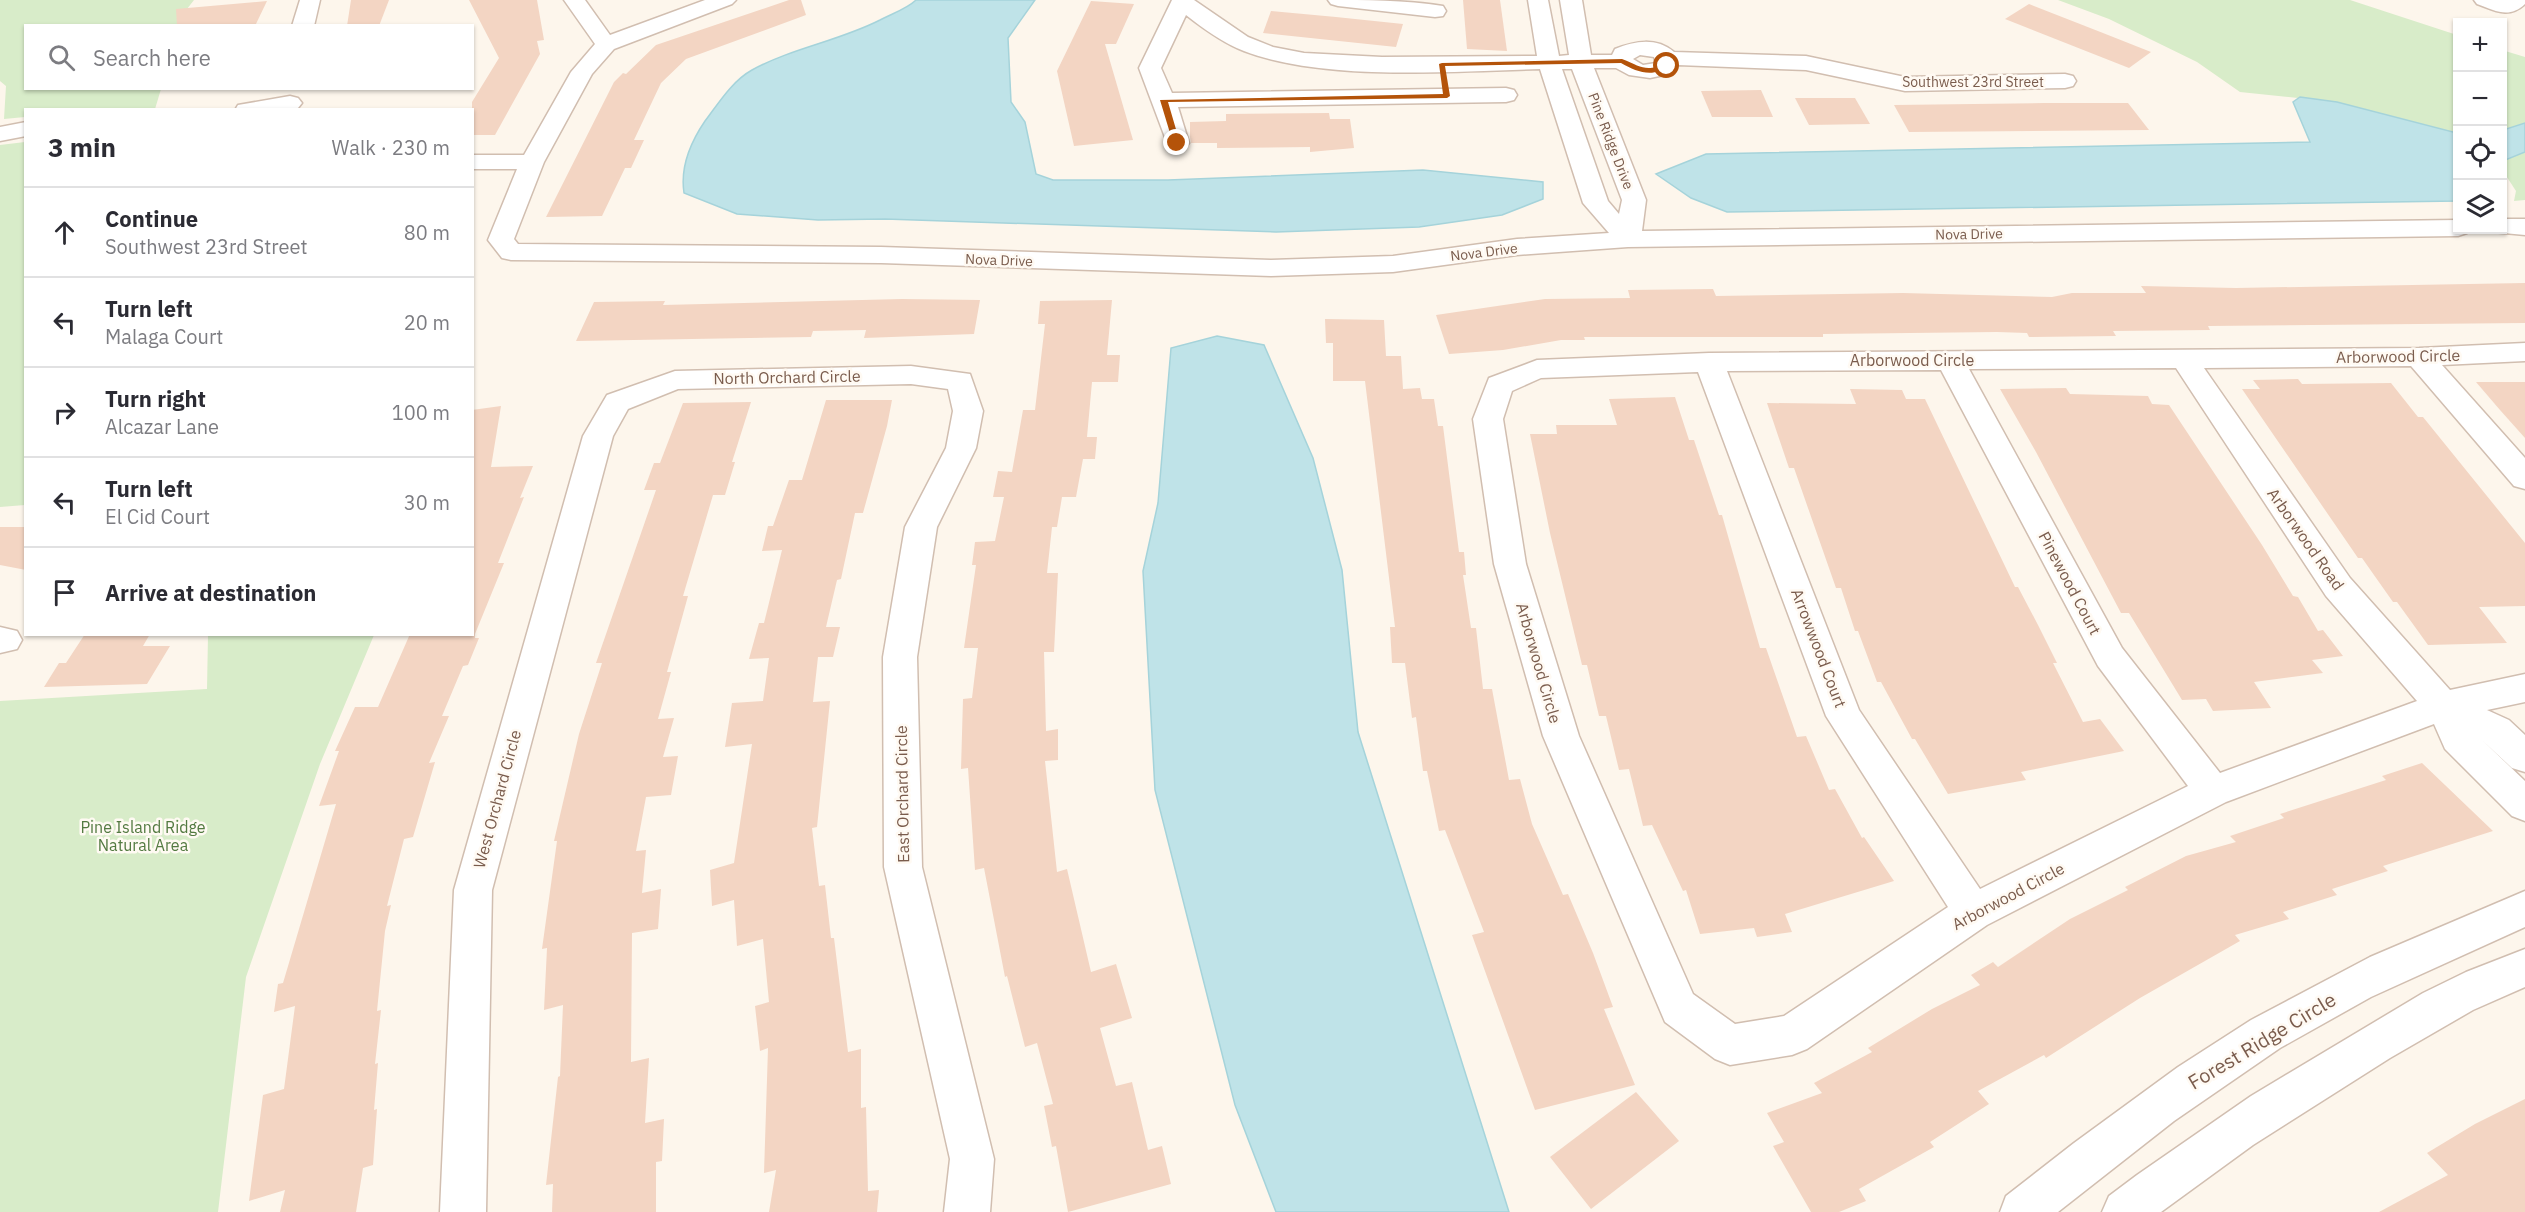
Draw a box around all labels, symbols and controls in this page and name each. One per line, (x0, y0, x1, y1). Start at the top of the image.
map controls (2453, 18, 2507, 234)
button: + (2453, 18, 2507, 72)
search box (24, 24, 474, 90)
icon: search (45, 41, 78, 74)
text: Search here (93, 43, 211, 72)
route start (1653, 52, 1679, 78)
button: − (2453, 72, 2507, 126)
street label: Southwest 23rd Street (1902, 73, 2044, 91)
street label: Pine Ridge Drive (1584, 90, 1638, 192)
button: locate (2453, 126, 2507, 180)
route end (1163, 129, 1189, 155)
text: 3 min (48, 130, 116, 164)
text: Walk · 230 m (332, 134, 450, 161)
button: layers (2453, 180, 2507, 234)
text: Continue (105, 204, 198, 233)
icon: ahead (48, 216, 81, 249)
text: 80 m (404, 219, 450, 246)
street label: Nova Drive (1935, 224, 2003, 244)
text: Southwest 23rd Street (105, 233, 307, 260)
street label: Nova Drive (1449, 239, 1519, 265)
street label: Nova Drive (965, 250, 1033, 270)
text: Turn left (105, 294, 193, 323)
icon: left (48, 306, 81, 339)
text: 20 m (404, 309, 450, 336)
text: Malaga Court (105, 323, 223, 350)
street label: Arborwood Circle (2336, 345, 2461, 367)
street label: Arborwood Circle (1850, 350, 1974, 370)
street label: North Orchard Circle (713, 366, 861, 388)
text: Turn right (105, 384, 206, 413)
icon: right (48, 396, 81, 429)
text: 100 m (392, 399, 450, 426)
text: Alcazar Lane (105, 413, 219, 440)
text: Turn left (105, 474, 193, 503)
street label: Arborwood Road (2263, 484, 2349, 594)
icon: left (48, 486, 81, 519)
text: 30 m (404, 489, 450, 516)
text: El Cid Court (105, 503, 210, 530)
street label: Pinewood Court (2034, 528, 2106, 638)
icon: arrive (48, 576, 81, 609)
text: Arrive at destination (105, 578, 316, 607)
street label: Arrowwood Court (1787, 586, 1851, 710)
street label: Arborwood Circle (1512, 600, 1566, 726)
street label: East Orchard Circle (891, 725, 913, 863)
street label: West Orchard Circle (469, 727, 525, 870)
park label: Pine Island Ridge Natural Area (80, 817, 206, 855)
street label: Arborwood Circle (1948, 858, 2068, 934)
street label: Forest Ridge Circle (2183, 986, 2341, 1095)

